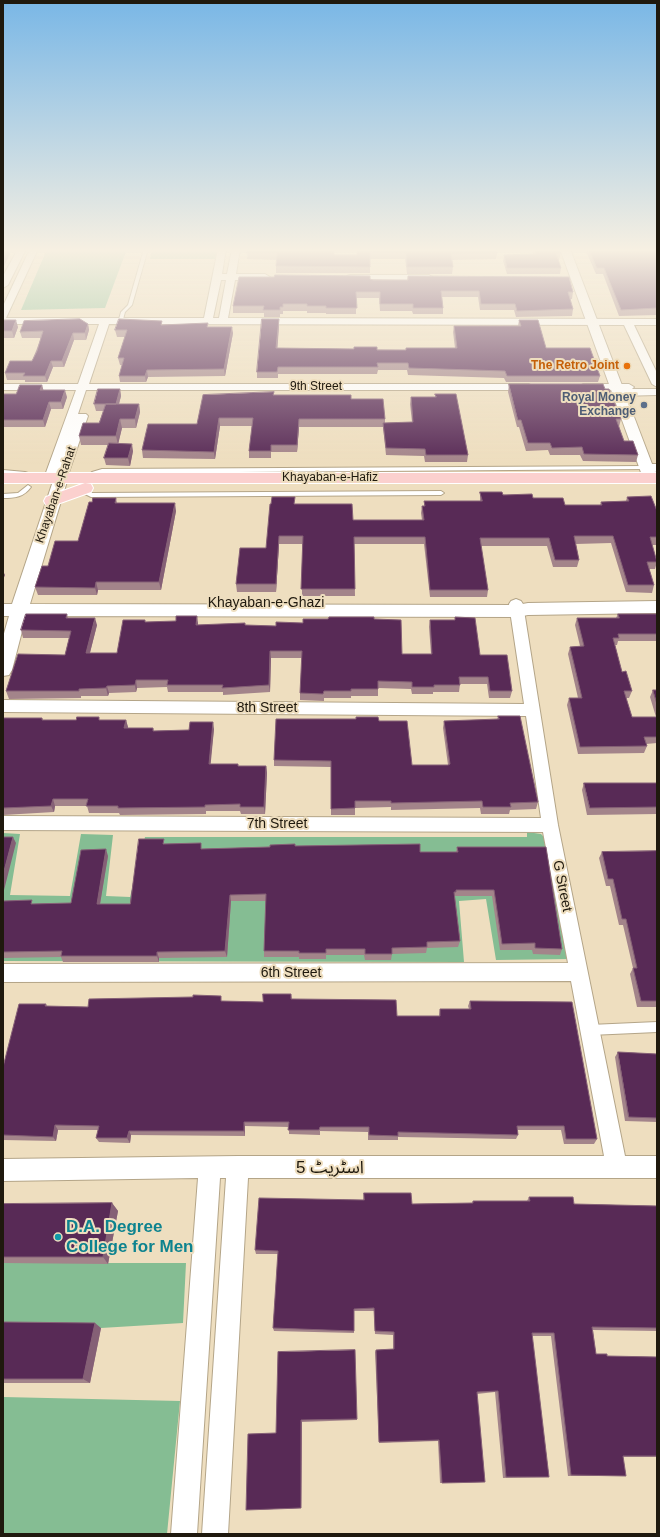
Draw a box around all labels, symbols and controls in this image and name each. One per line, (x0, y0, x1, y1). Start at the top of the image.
place label: The Retro Joint (531, 359, 619, 373)
marker: The Retro Joint (622, 361, 632, 371)
street label: 9th Street (290, 380, 342, 394)
place label: Royal Money Exchange (562, 391, 636, 419)
marker: Royal Money Exchange (639, 400, 649, 410)
street label: Khayaban-e-Rahat (33, 445, 79, 545)
street label: Khayaban-e-Hafiz (282, 471, 378, 485)
street label: Khayaban-e-Ghazi (208, 595, 324, 611)
street label: 8th Street (237, 700, 297, 716)
street label: 7th Street (247, 816, 307, 832)
street label: G Street (549, 859, 575, 913)
street label: 6th Street (261, 965, 321, 981)
street label: اسٹریٹ 5 (296, 1158, 364, 1178)
place label: D.A. Degree College for Men (66, 1217, 194, 1257)
marker: D.A. Degree College for Men (53, 1232, 63, 1242)

